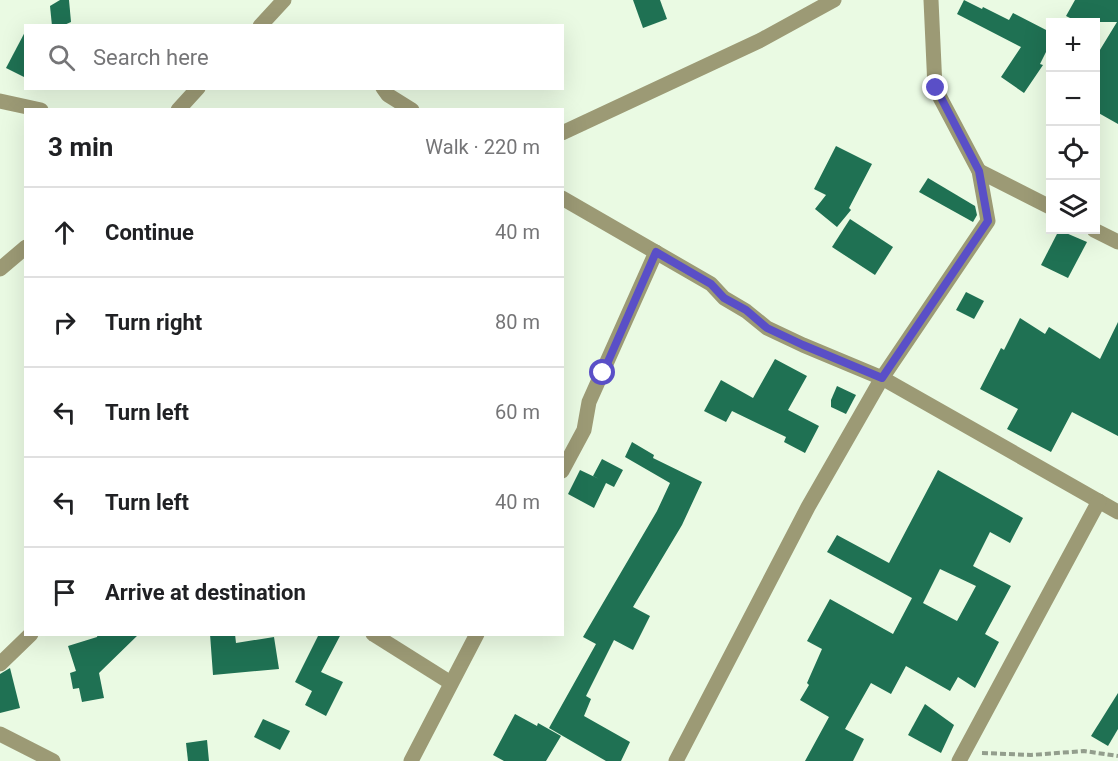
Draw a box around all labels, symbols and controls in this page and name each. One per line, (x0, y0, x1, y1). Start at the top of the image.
map controls (1046, 18, 1100, 234)
button: + (1046, 18, 1100, 72)
search box (24, 24, 564, 90)
icon: search (45, 41, 78, 74)
text: Search here (93, 45, 209, 70)
button: − (1046, 72, 1100, 126)
route end (922, 74, 948, 100)
button: locate (1046, 126, 1100, 180)
text: 3 min (48, 132, 113, 162)
text: Walk · 220 m (425, 135, 540, 159)
button: layers (1046, 180, 1100, 234)
icon: ahead (48, 216, 81, 249)
text: Continue (105, 220, 194, 245)
text: 40 m (495, 220, 540, 244)
icon: right (48, 306, 81, 339)
text: Turn right (105, 310, 202, 335)
text: 80 m (495, 310, 540, 334)
route start (589, 359, 615, 385)
icon: left (48, 396, 81, 429)
text: Turn left (105, 400, 189, 425)
text: 60 m (495, 400, 540, 424)
icon: left (48, 486, 81, 519)
text: Turn left (105, 490, 189, 515)
text: 40 m (495, 490, 540, 514)
icon: arrive (48, 576, 81, 609)
text: Arrive at destination (105, 580, 306, 605)

